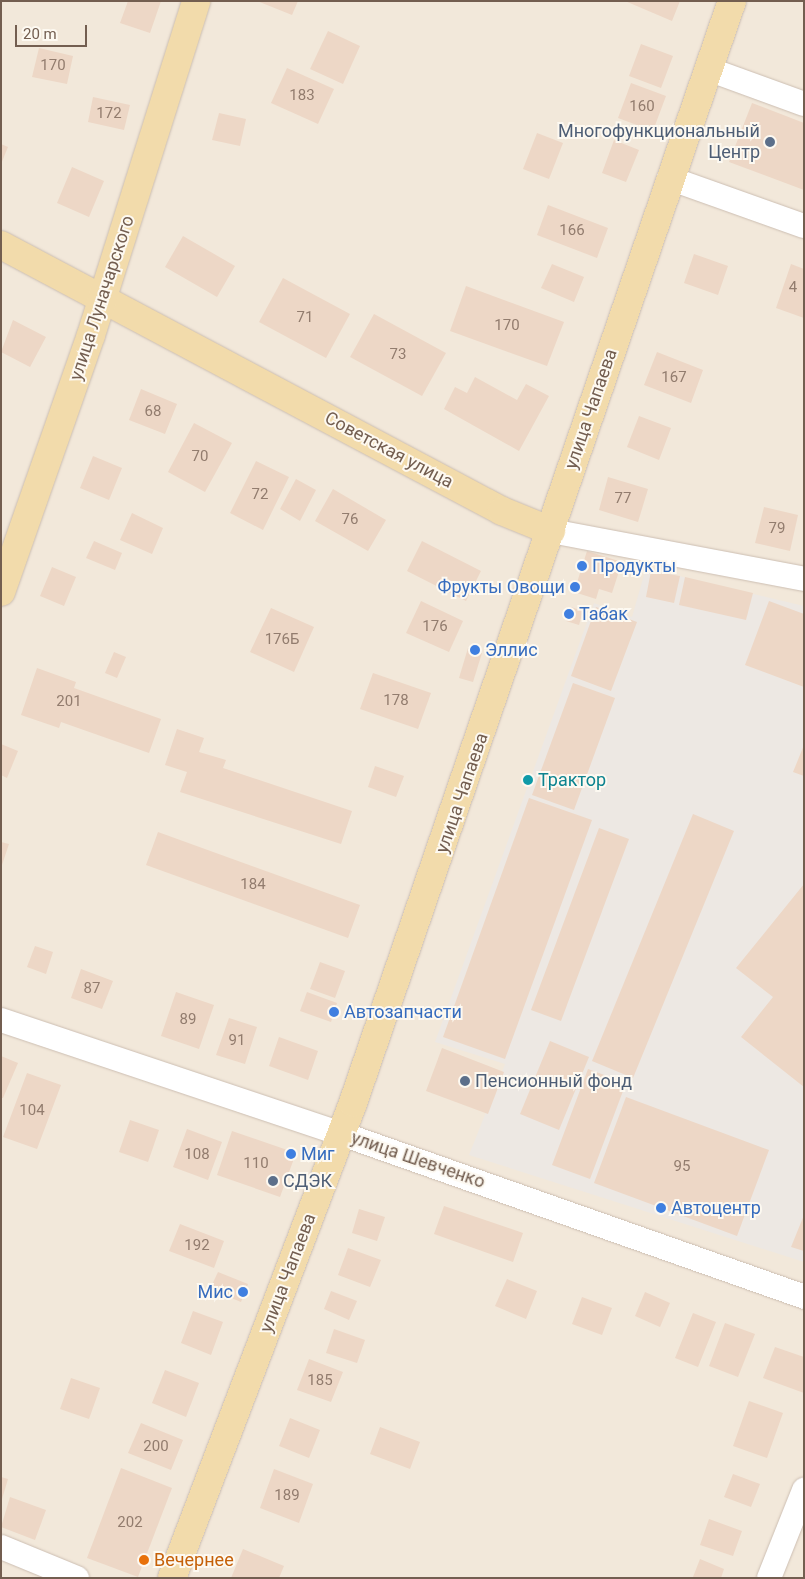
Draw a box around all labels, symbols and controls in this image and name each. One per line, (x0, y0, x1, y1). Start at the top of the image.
scale bar (18, 15, 90, 47)
text: 20 m (23, 25, 57, 43)
house number: 170 (40, 57, 66, 75)
house number: 183 (289, 87, 315, 105)
house number: 160 (629, 98, 655, 116)
house number: 172 (96, 105, 122, 123)
place label: Многофункциональный Центр (558, 121, 760, 163)
marker: Многофункциональный Центр (764, 136, 776, 148)
street label: улица Луначарского (65, 213, 139, 383)
house number: 166 (559, 222, 585, 240)
house number: 4 (789, 279, 797, 297)
house number: 71 (297, 309, 313, 327)
house number: 170 (494, 317, 520, 335)
house number: 73 (390, 346, 406, 364)
street label: улица Чапаева (560, 346, 622, 472)
house number: 167 (661, 369, 687, 387)
house number: 68 (145, 403, 161, 421)
street label: Советская улица (321, 407, 457, 493)
house number: 70 (192, 448, 208, 466)
house number: 72 (252, 486, 268, 504)
house number: 77 (615, 490, 631, 508)
house number: 76 (342, 511, 358, 529)
house number: 79 (769, 520, 785, 538)
place label: Продукты (592, 555, 676, 577)
marker: Продукты (576, 560, 588, 572)
place label: Фрукты Овощи (438, 576, 565, 598)
marker: Фрукты Овощи (569, 581, 581, 593)
place label: Табак (579, 603, 628, 625)
marker: Табак (563, 608, 575, 620)
house number: 176 (422, 618, 448, 636)
house number: 176Б (265, 631, 299, 649)
place label: Эллис (485, 639, 538, 661)
marker: Эллис (469, 644, 481, 656)
house number: 178 (383, 692, 409, 710)
house number: 201 (56, 693, 82, 711)
street label: улица Чапаева (431, 730, 493, 856)
place label: Трактор (538, 769, 606, 791)
marker: Трактор (522, 774, 534, 786)
house number: 184 (240, 876, 266, 894)
house number: 87 (84, 980, 100, 998)
place label: Автозапчасти (344, 1001, 462, 1023)
marker: Автозапчасти (328, 1006, 340, 1018)
house number: 89 (180, 1011, 196, 1029)
house number: 91 (229, 1032, 245, 1050)
place label: Пенсионный фонд (475, 1070, 632, 1092)
marker: Пенсионный фонд (459, 1075, 471, 1087)
house number: 104 (19, 1102, 45, 1120)
street label: улица Шевченко (348, 1127, 488, 1193)
place label: Миг (301, 1143, 335, 1165)
house number: 108 (184, 1146, 210, 1164)
marker: Миг (285, 1148, 297, 1160)
house number: 110 (243, 1155, 269, 1173)
house number: 95 (674, 1158, 690, 1176)
place label: СДЭК (283, 1170, 332, 1192)
marker: СДЭК (267, 1175, 279, 1187)
place label: Автоцентр (671, 1197, 761, 1219)
marker: Автоцентр (655, 1202, 667, 1214)
street label: улица Чапаева (255, 1210, 321, 1336)
house number: 192 (184, 1237, 210, 1255)
place label: Мис (197, 1281, 233, 1303)
marker: Мис (237, 1286, 249, 1298)
house number: 185 (307, 1372, 333, 1390)
house number: 200 (143, 1438, 169, 1456)
house number: 189 (274, 1487, 300, 1505)
house number: 202 (117, 1514, 143, 1532)
place label: Вечернее (154, 1549, 234, 1571)
marker: Вечернее (138, 1554, 150, 1566)

